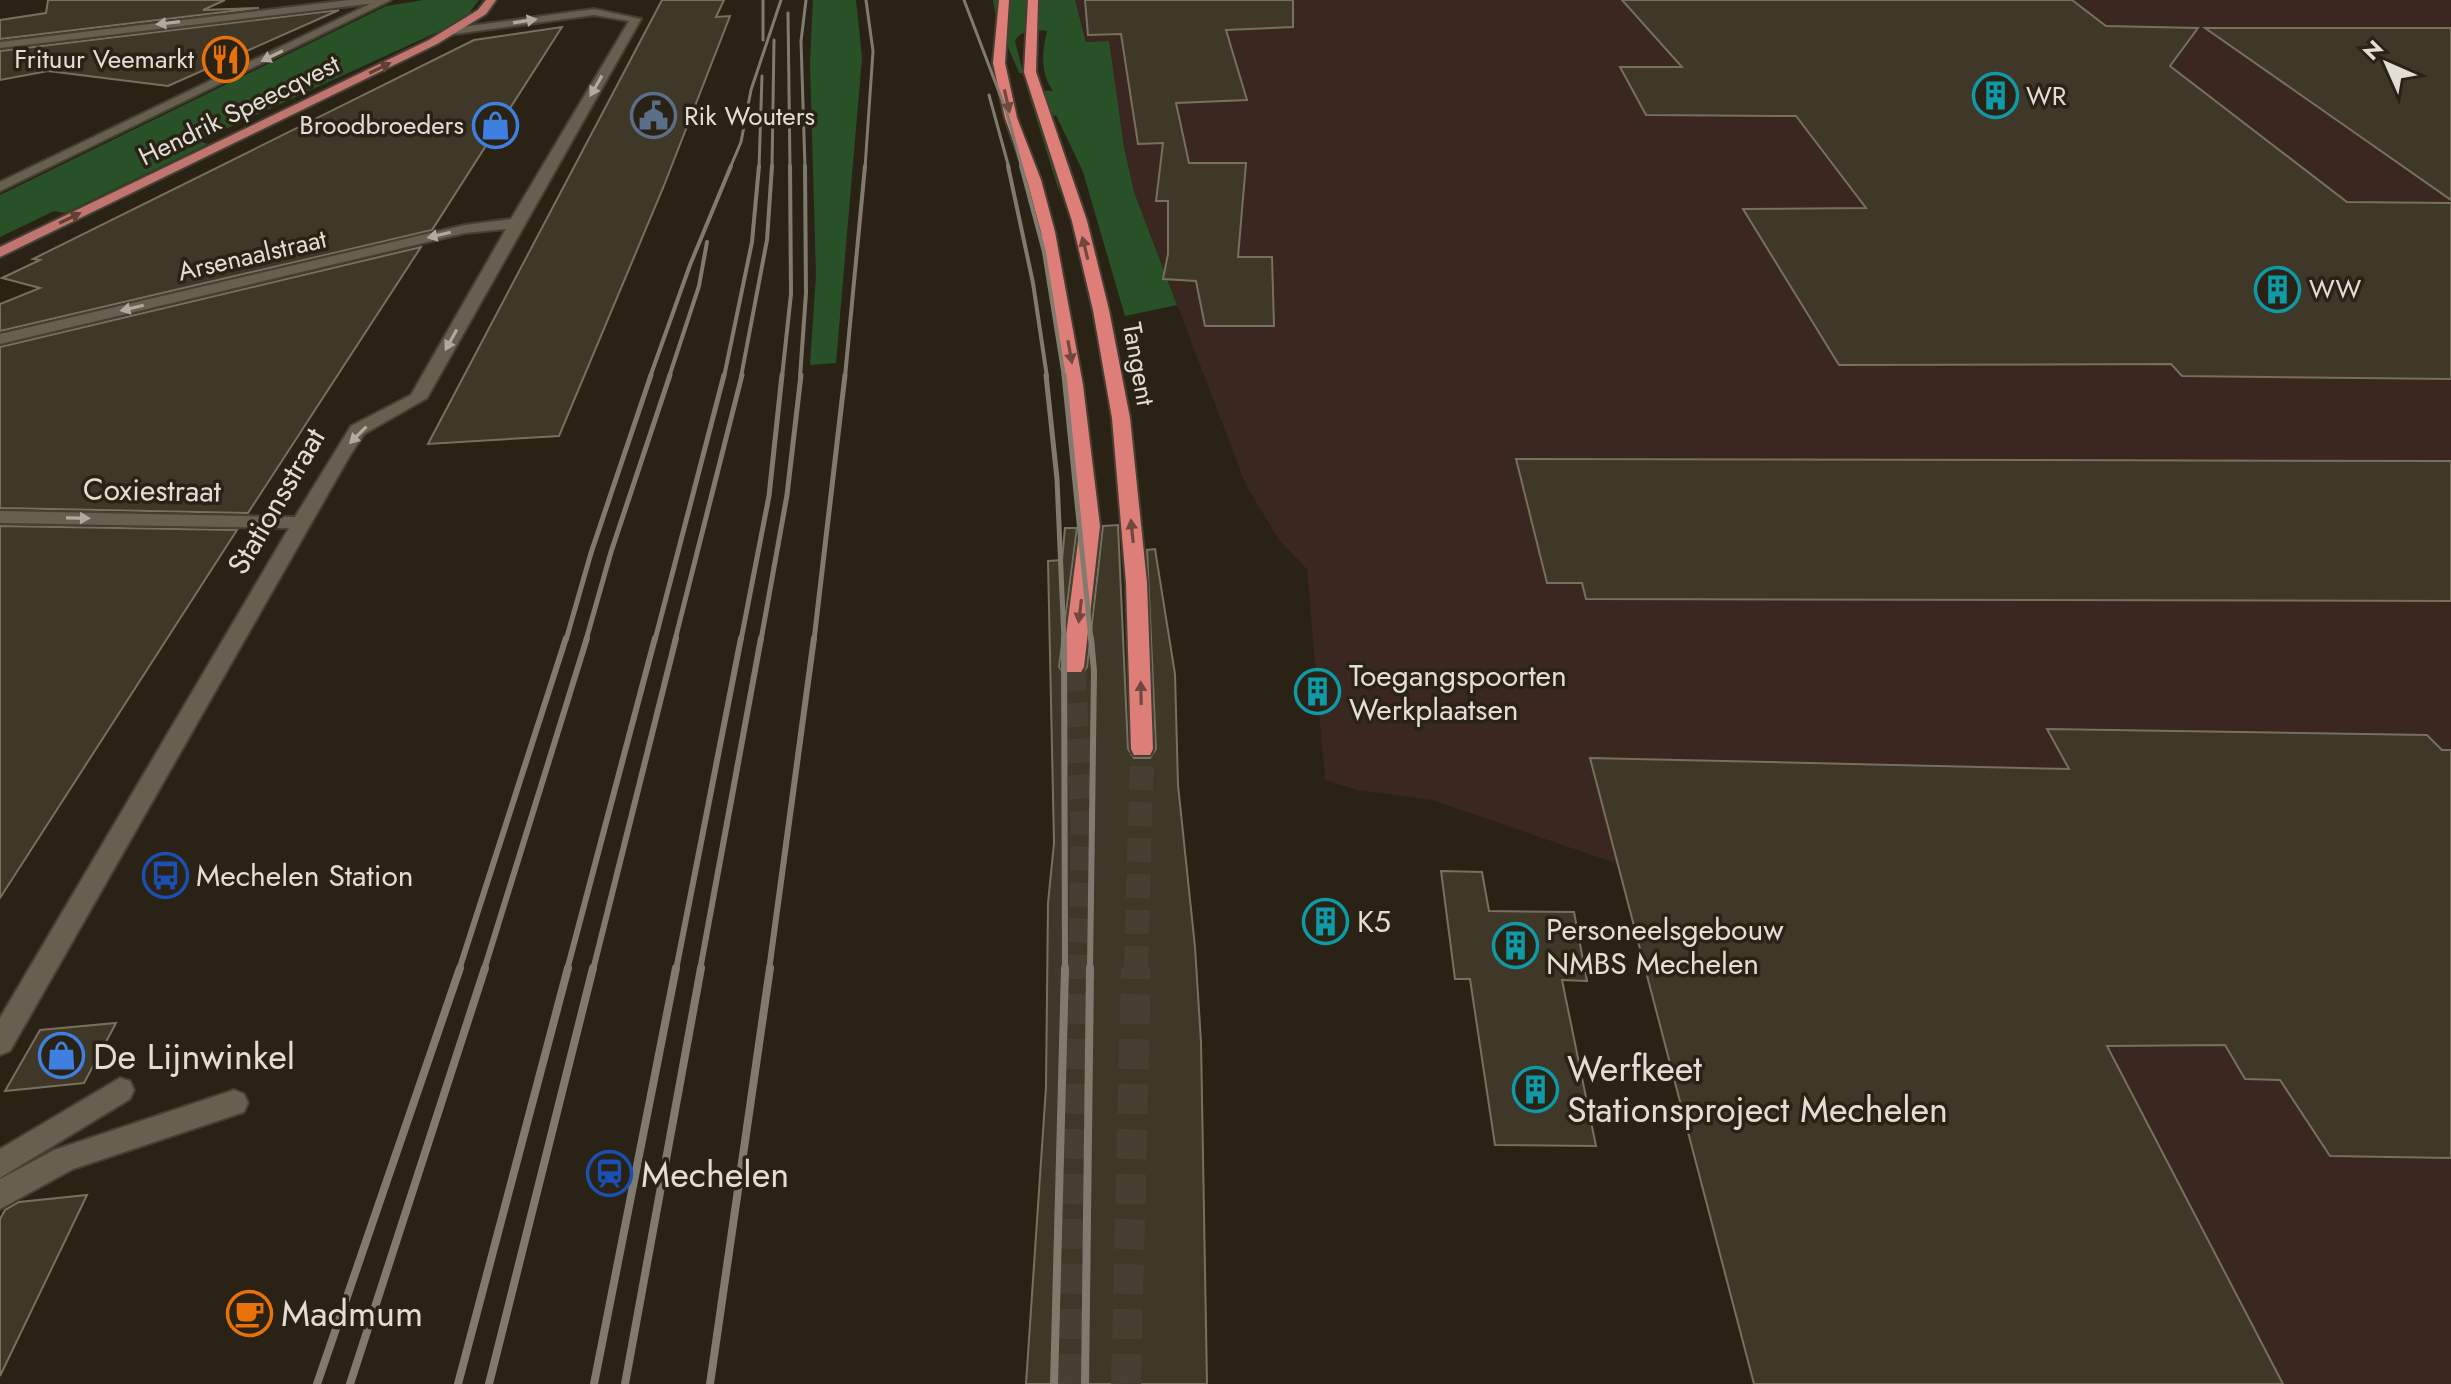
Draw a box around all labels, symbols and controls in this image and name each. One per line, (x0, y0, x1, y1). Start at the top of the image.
one-way arrow (513, 15, 538, 27)
one-way arrow (155, 17, 180, 30)
north arrow (2347, 24, 2427, 104)
text: N (2355, 32, 2390, 67)
restaurant icon: Frituur Veemarkt (201, 35, 249, 83)
place label: Frituur Veemarkt (14, 40, 195, 78)
street label: Hendrik Speecqvest (132, 44, 347, 175)
one-way arrow (260, 49, 283, 63)
one-way arrow (368, 62, 391, 75)
building icon: WR (1971, 72, 2019, 120)
one-way arrow (589, 75, 603, 97)
place label: WR (2026, 77, 2067, 115)
one-way arrow (1001, 88, 1013, 113)
public building icon: Rik Wouters (629, 92, 677, 140)
place label: Rik Wouters (684, 97, 815, 135)
shop icon: Broodbroeders (471, 101, 519, 149)
place label: Broodbroeders (299, 106, 464, 144)
one-way arrow (59, 211, 82, 225)
street label: Arsenaalstraat (174, 219, 331, 291)
one-way arrow (426, 229, 451, 242)
one-way arrow (1078, 235, 1090, 260)
building icon: WW (2254, 265, 2302, 313)
place label: WW (2309, 270, 2362, 308)
one-way arrow (119, 302, 144, 315)
street label: Tangent (1113, 319, 1165, 409)
one-way arrow (444, 329, 458, 351)
one-way arrow (1064, 340, 1076, 365)
street label: Stationsstraat (217, 419, 336, 582)
one-way arrow (348, 425, 367, 444)
street label: Coxiestraat (83, 467, 222, 513)
one-way arrow (66, 512, 91, 525)
one-way arrow (1126, 518, 1139, 543)
one-way arrow (1073, 598, 1086, 623)
place label: Toegangspoorten Werkplaatsen (1349, 654, 1567, 731)
building icon: Toegangspoorten Werkplaatsen (1294, 668, 1342, 716)
one-way arrow (1134, 680, 1147, 705)
bus stop icon: Mechelen Station (141, 851, 189, 899)
place label: Mechelen Station (196, 854, 414, 897)
building icon: K5 (1302, 897, 1350, 945)
place label: K5 (1357, 900, 1391, 943)
place label: Personeelsgebouw NMBS Mechelen (1546, 908, 1784, 985)
building icon: Personeelsgebouw NMBS Mechelen (1491, 922, 1539, 970)
place label: De Lijnwinkel (93, 1030, 295, 1082)
shop icon: De Lijnwinkel (38, 1032, 86, 1080)
place label: Werfkeet Stationsproject Mechelen (1567, 1042, 1948, 1135)
building icon: Werfkeet Stationsproject Mechelen (1512, 1065, 1560, 1113)
place label: Mechelen (641, 1148, 789, 1200)
station icon: Mechelen (586, 1150, 634, 1198)
place label: Madmum (281, 1287, 423, 1339)
cafe icon: Madmum (226, 1289, 274, 1337)

